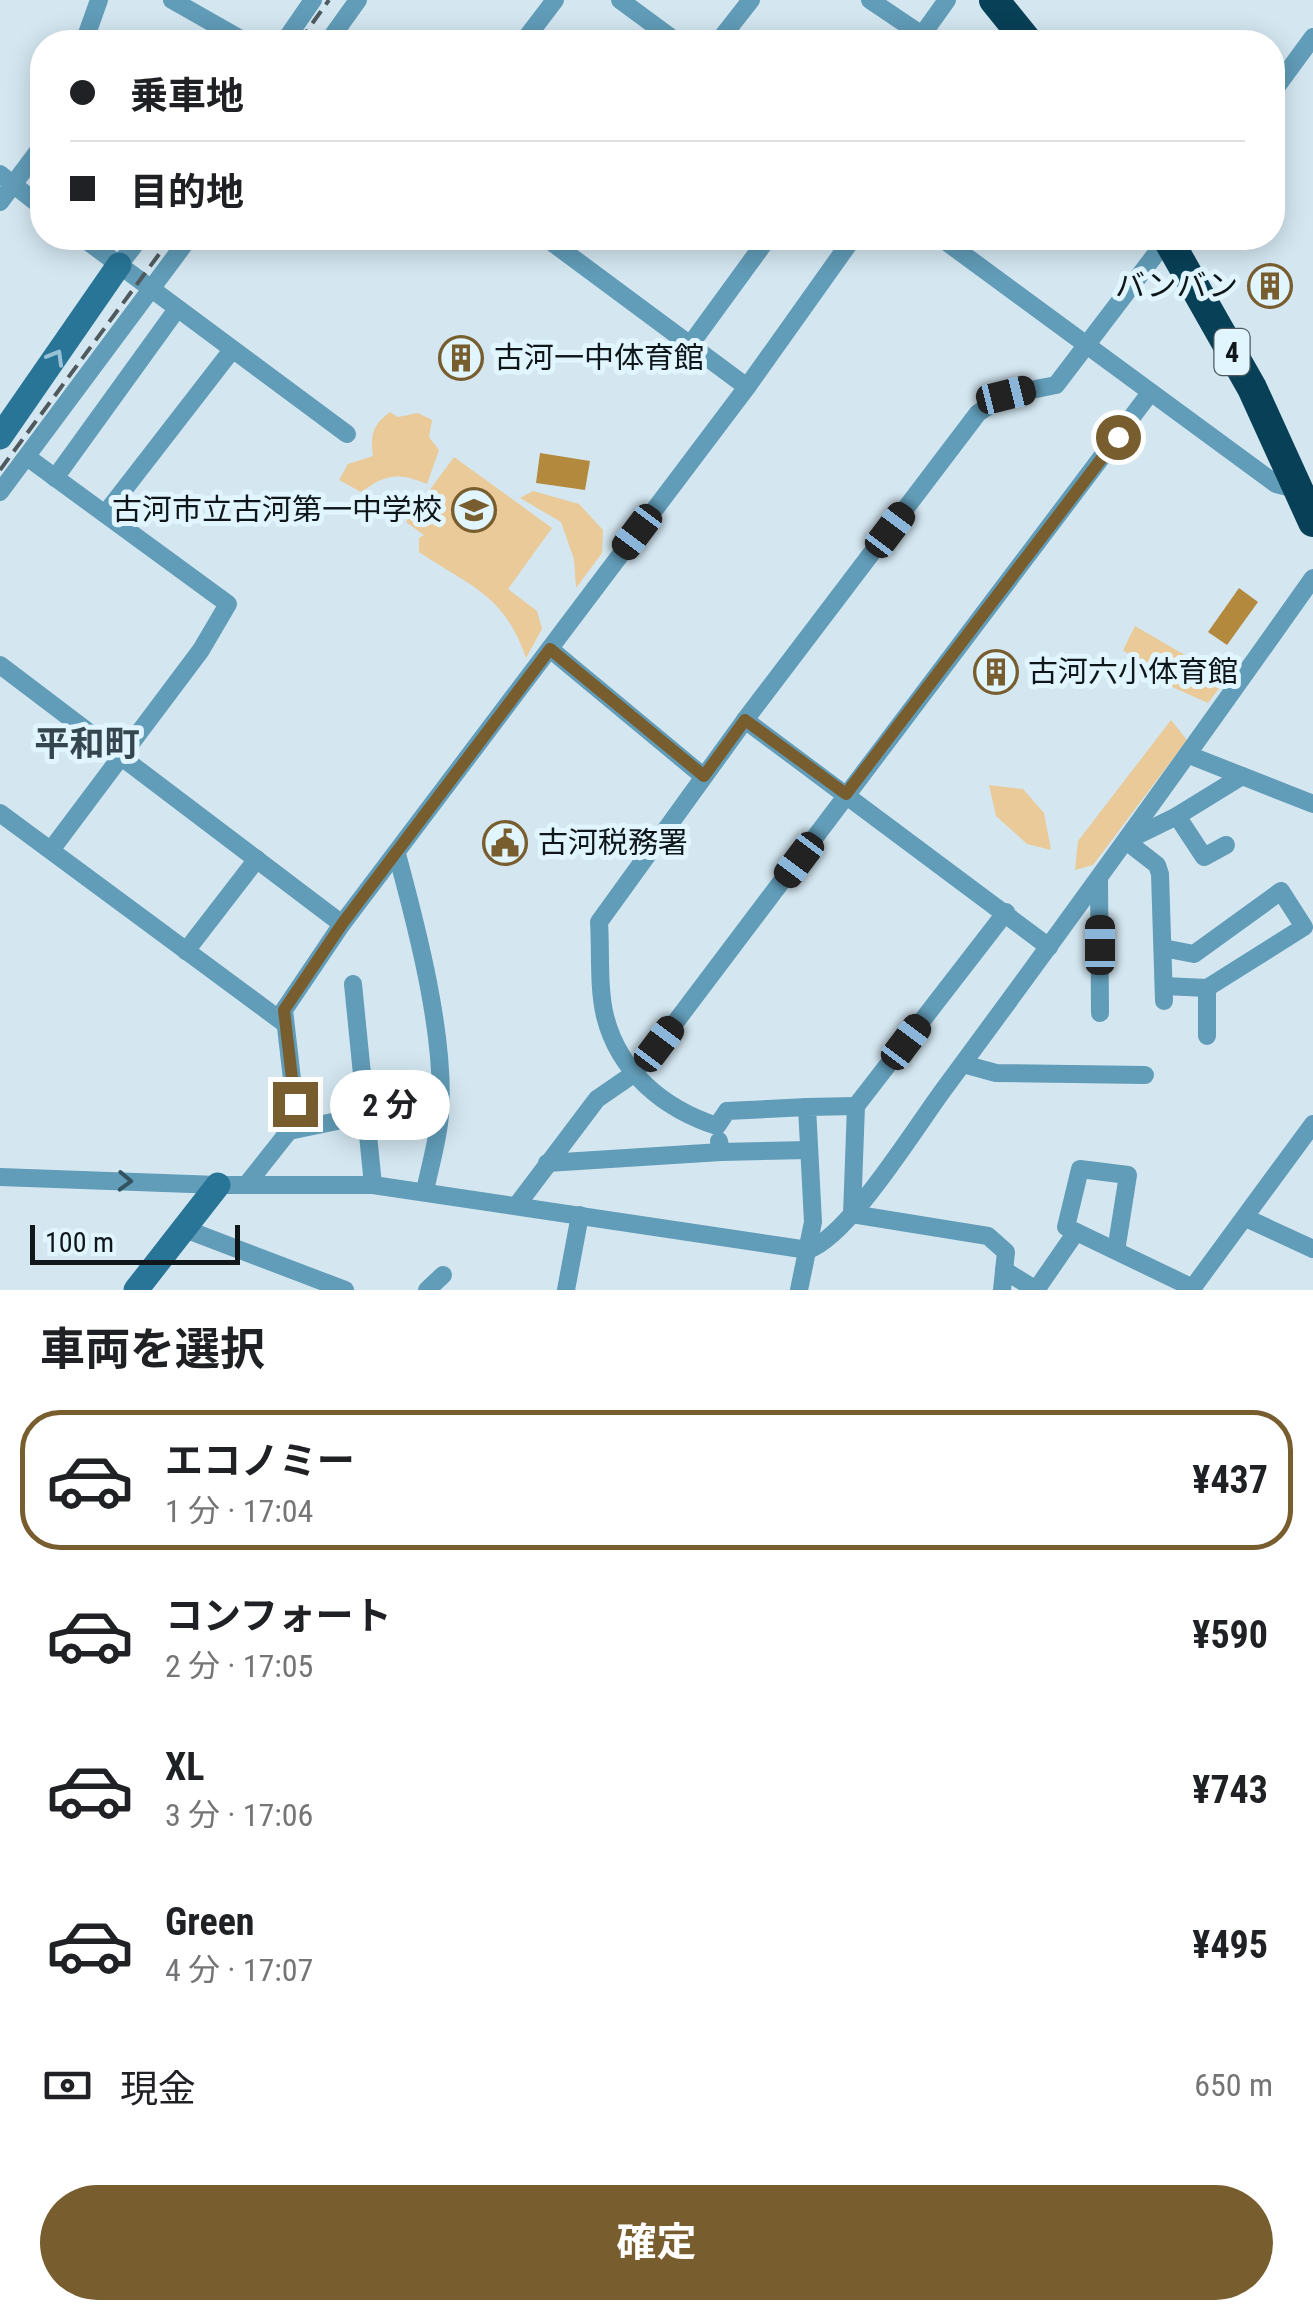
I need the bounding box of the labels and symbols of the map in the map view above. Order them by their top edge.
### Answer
building icon: バンバン [1247,263,1293,309]
place label: バンバン [1115,268,1238,303]
road number: 4 [1214,329,1250,375]
building icon: 古河一中体育館 [438,335,484,381]
place label: 古河一中体育館 [494,340,704,375]
one-way arrow [43,350,63,368]
car [973,373,1039,417]
route start [1096,415,1141,460]
school or university icon: 古河市立古河第一中学校 [451,487,497,533]
place label: 古河市立古河第一中学校 [112,492,442,527]
car [860,497,920,563]
car [607,499,667,565]
building icon: 古河六小体育館 [973,649,1019,695]
place label: 古河六小体育館 [1028,654,1238,689]
district label: 平和町 [34,724,140,765]
public building icon: 古河税務署 [482,820,528,866]
place label: 古河税務署 [538,825,688,860]
car [769,827,829,893]
car [1085,915,1115,975]
car [876,1009,936,1075]
car [629,1011,689,1077]
callout: 2 分 [330,1069,450,1139]
route end [273,1082,318,1127]
one-way arrow [117,1171,133,1192]
scale bar [30,1220,240,1264]

